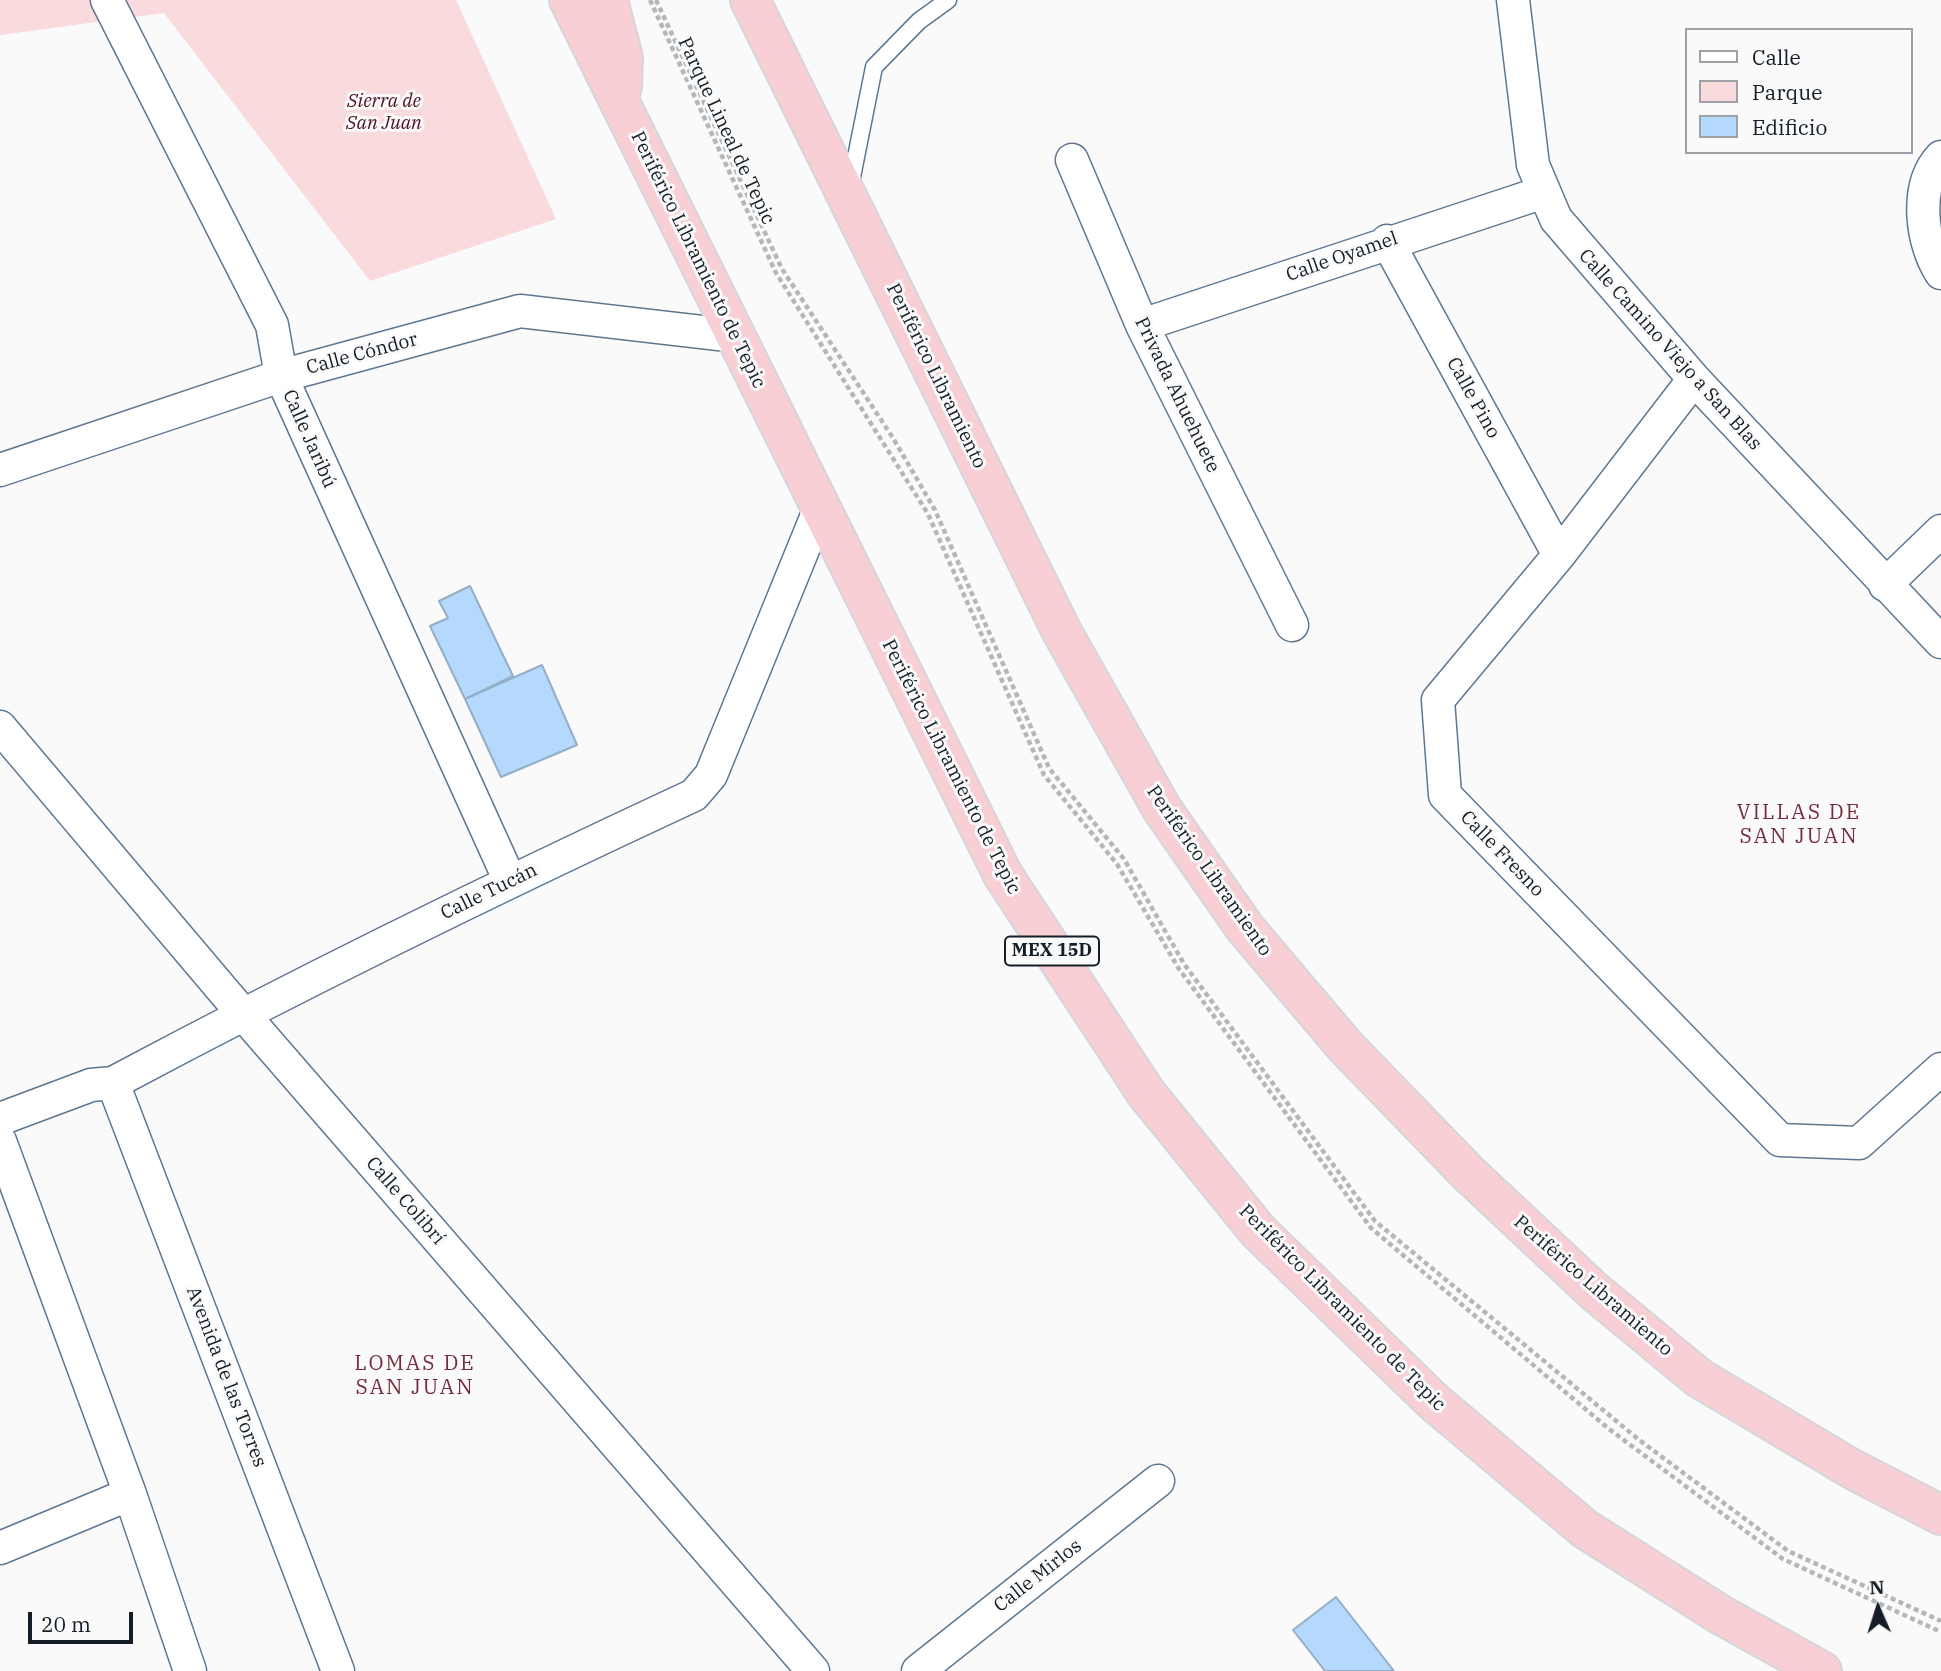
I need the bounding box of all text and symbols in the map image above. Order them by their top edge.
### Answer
legend [1686,28,1913,154]
street label: Parque Lineal de Tepic [673,34,779,228]
text: Calle [1752,43,1801,71]
text: Parque [1752,78,1822,106]
park label: Sierra de San Juan [346,91,422,135]
text: Edificio [1752,113,1827,141]
street label: Periférico Libramiento de Tepic [626,128,770,392]
street label: Calle Oyamel [1283,227,1401,287]
street label: Calle Camino Viejo a San Blas [1574,245,1766,455]
street label: Periférico Libramiento [881,280,991,472]
street label: Privada Ahuehuete [1129,314,1225,476]
street label: Calle Cóndor [304,328,420,380]
street label: Calle Pino [1441,353,1505,443]
street label: Calle Jaribú [277,386,341,492]
street label: Periférico Libramiento de Tepic [877,636,1025,898]
street label: Periférico Libramiento [1141,781,1277,961]
district label: VILLAS DE SAN JUAN [1738,800,1860,850]
street label: Calle Fresno [1455,806,1549,902]
street label: Calle Tucán [437,859,541,925]
road number: MEX 15D [1005,936,1099,966]
street label: Calle Colibrí [361,1152,449,1250]
street label: Periférico Libramiento de Tepic [1234,1200,1450,1416]
street label: Periférico Libramiento [1509,1211,1677,1361]
street label: Avenida de las Torres [181,1283,271,1471]
district label: LOMAS DE SAN JUAN [355,1351,475,1401]
street label: Calle Mirlos [990,1535,1086,1617]
north arrow [1843,1573,1913,1643]
text: N [1869,1575,1885,1599]
scale bar [32,1598,136,1642]
text: 20 m [41,1610,91,1638]

